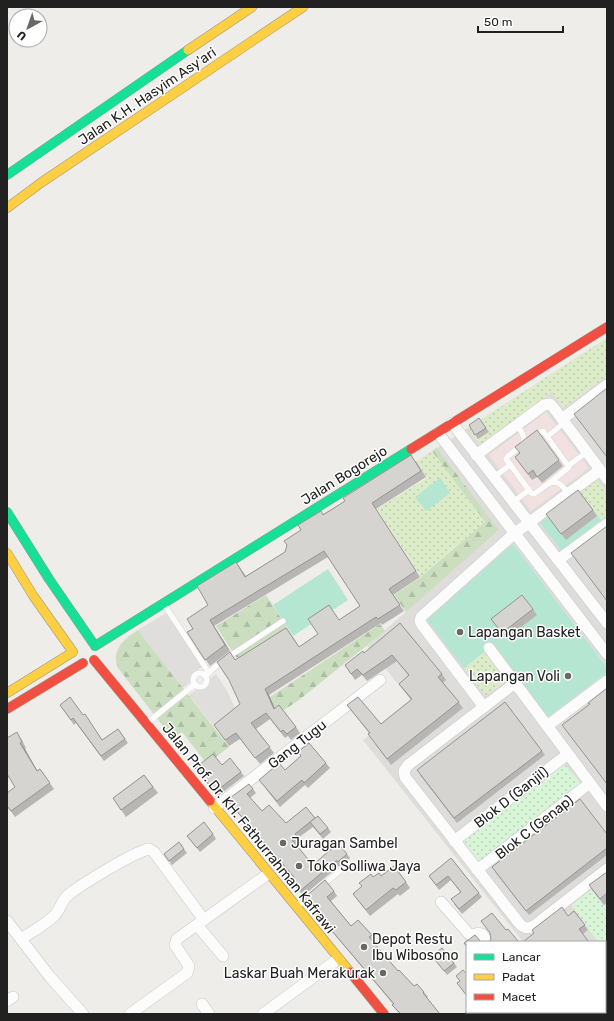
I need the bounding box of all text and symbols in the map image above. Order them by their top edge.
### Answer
north arrow [8,8,48,48]
scale bar [478,8,563,34]
text: 50 m [484,15,512,29]
text: U [15,28,29,43]
street label: Jalan K.H. Hasyim Asy'ari [75,44,219,149]
street label: Jalan Bogorejo [298,442,390,509]
place label: Lapangan Basket [468,624,581,641]
marker: Lapangan Basket [455,627,465,637]
place label: Lapangan Voli [469,668,560,685]
marker: Lapangan Voli [563,671,573,681]
street label: Gang Tugu [265,716,330,772]
street label: Jalan Prof. Dr. KH. Fathurrahman Kafrawi [158,720,339,937]
street label: Blok D (Ganjil) [471,763,552,832]
street label: Blok C (Genap) [492,792,577,863]
place label: Juragan Sambel [291,835,398,852]
marker: Juragan Sambel [278,838,288,848]
place label: Toko Solliwa Jaya [307,858,421,875]
marker: Toko Solliwa Jaya [294,861,304,871]
place label: Depot Restu Ibu Wibosono [372,931,458,964]
legend [466,941,606,1013]
marker: Depot Restu Ibu Wibosono [359,942,369,952]
text: Lancar [502,950,541,964]
place label: Laskar Buah Merakurak [224,965,376,982]
marker: Laskar Buah Merakurak [378,968,388,978]
text: Padat [502,970,535,984]
text: Macet [502,990,536,1004]

